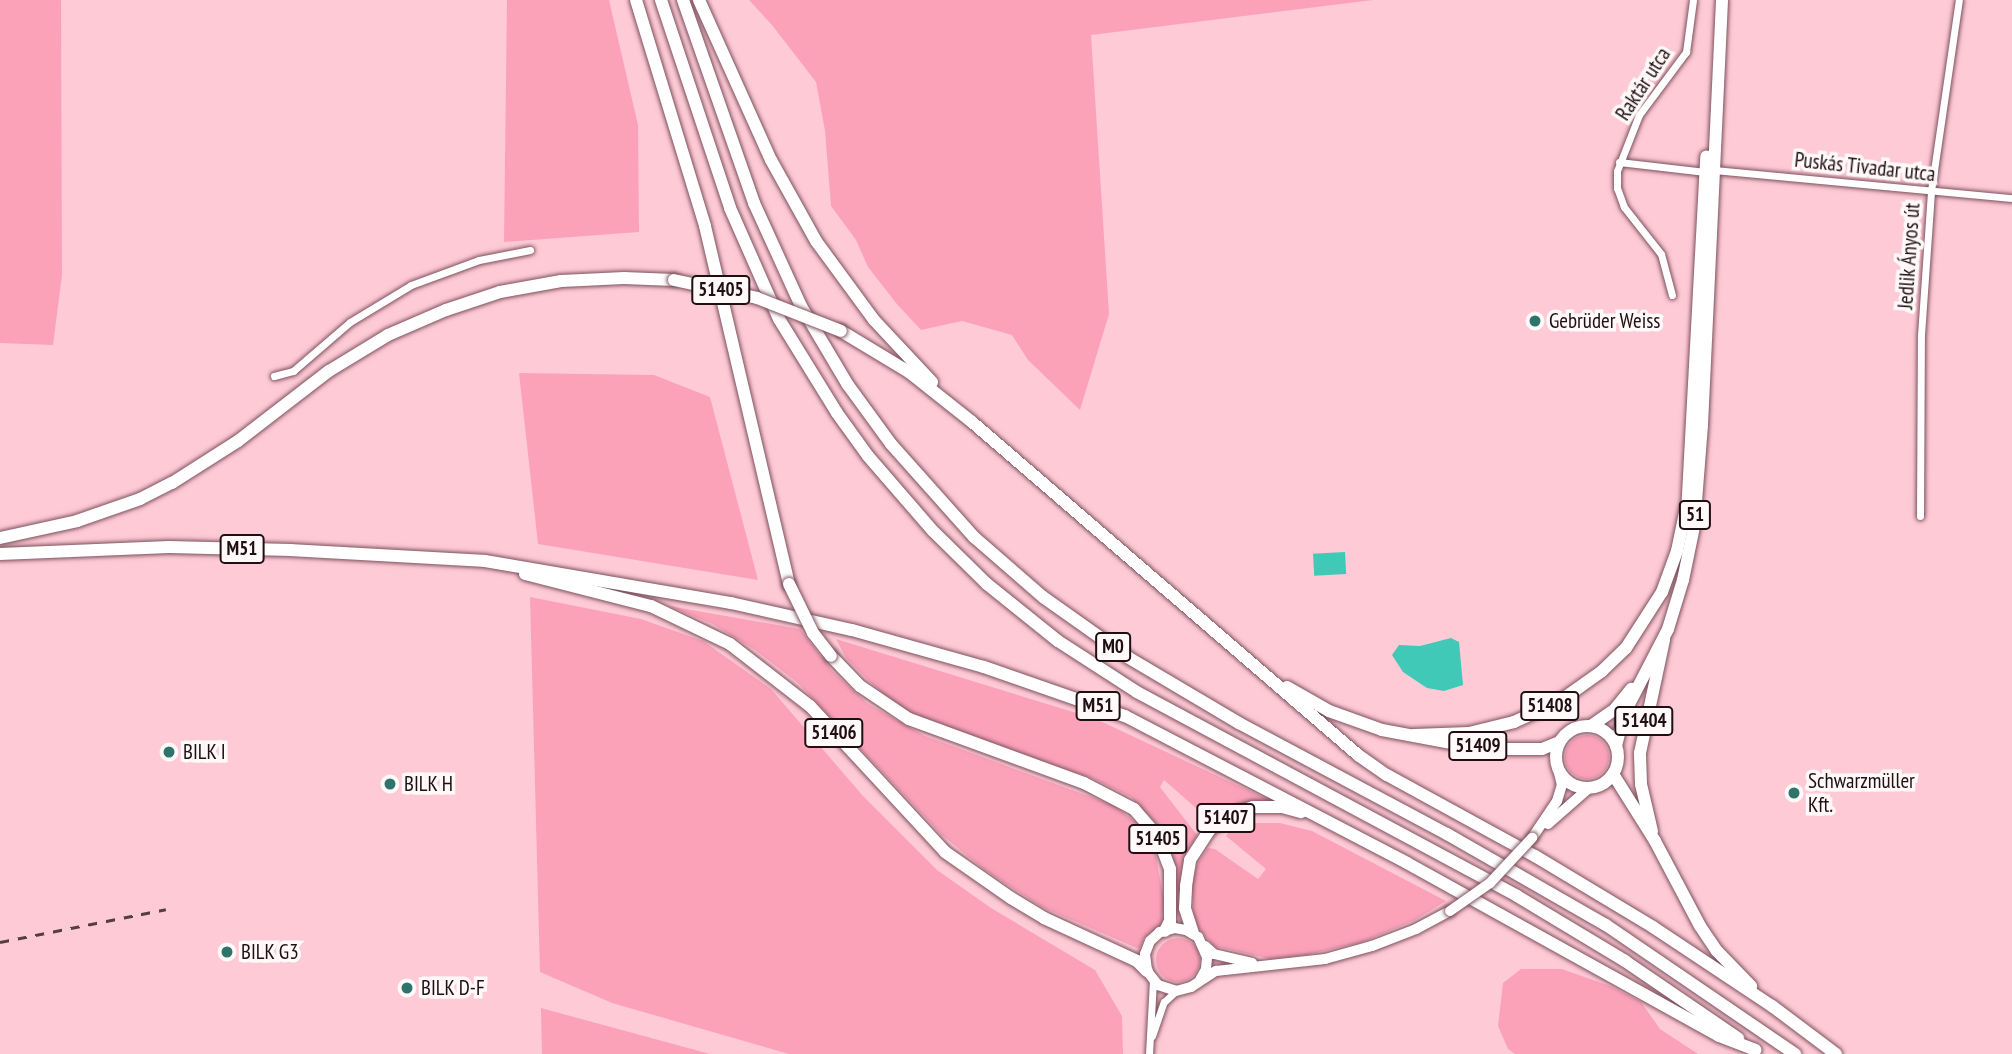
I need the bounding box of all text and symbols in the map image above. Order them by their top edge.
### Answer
street label: Raktár utca [1610,43,1676,125]
street label: Puskás Tivadar utca [1793,147,1937,187]
street label: Jedlik Ányos út [1893,202,1925,310]
road number: 51405 [691,274,751,306]
place label: Gebrüder Weiss [1549,308,1661,334]
marker: Gebrüder Weiss [1527,313,1543,329]
road number: 51 [1678,500,1712,530]
road number: M51 [219,534,265,564]
road number: M0 [1094,632,1132,662]
road number: M51 [1075,691,1121,722]
road number: 51408 [1520,691,1580,722]
road number: 51404 [1614,706,1674,736]
road number: 51406 [804,718,864,748]
road number: 51409 [1448,730,1508,762]
place label: BILK I [183,739,226,765]
marker: BILK I [161,744,177,760]
place label: Schwarzmüller Kft. [1808,768,1915,818]
place label: BILK H [404,771,454,797]
marker: BILK H [382,776,398,792]
marker: Schwarzmüller Kft. [1786,785,1802,801]
road number: 51407 [1196,803,1256,834]
road number: 51405 [1128,824,1188,854]
place label: BILK G3 [241,939,299,965]
marker: BILK G3 [219,944,235,960]
place label: BILK D-F [421,975,485,1001]
marker: BILK D-F [399,980,415,996]

